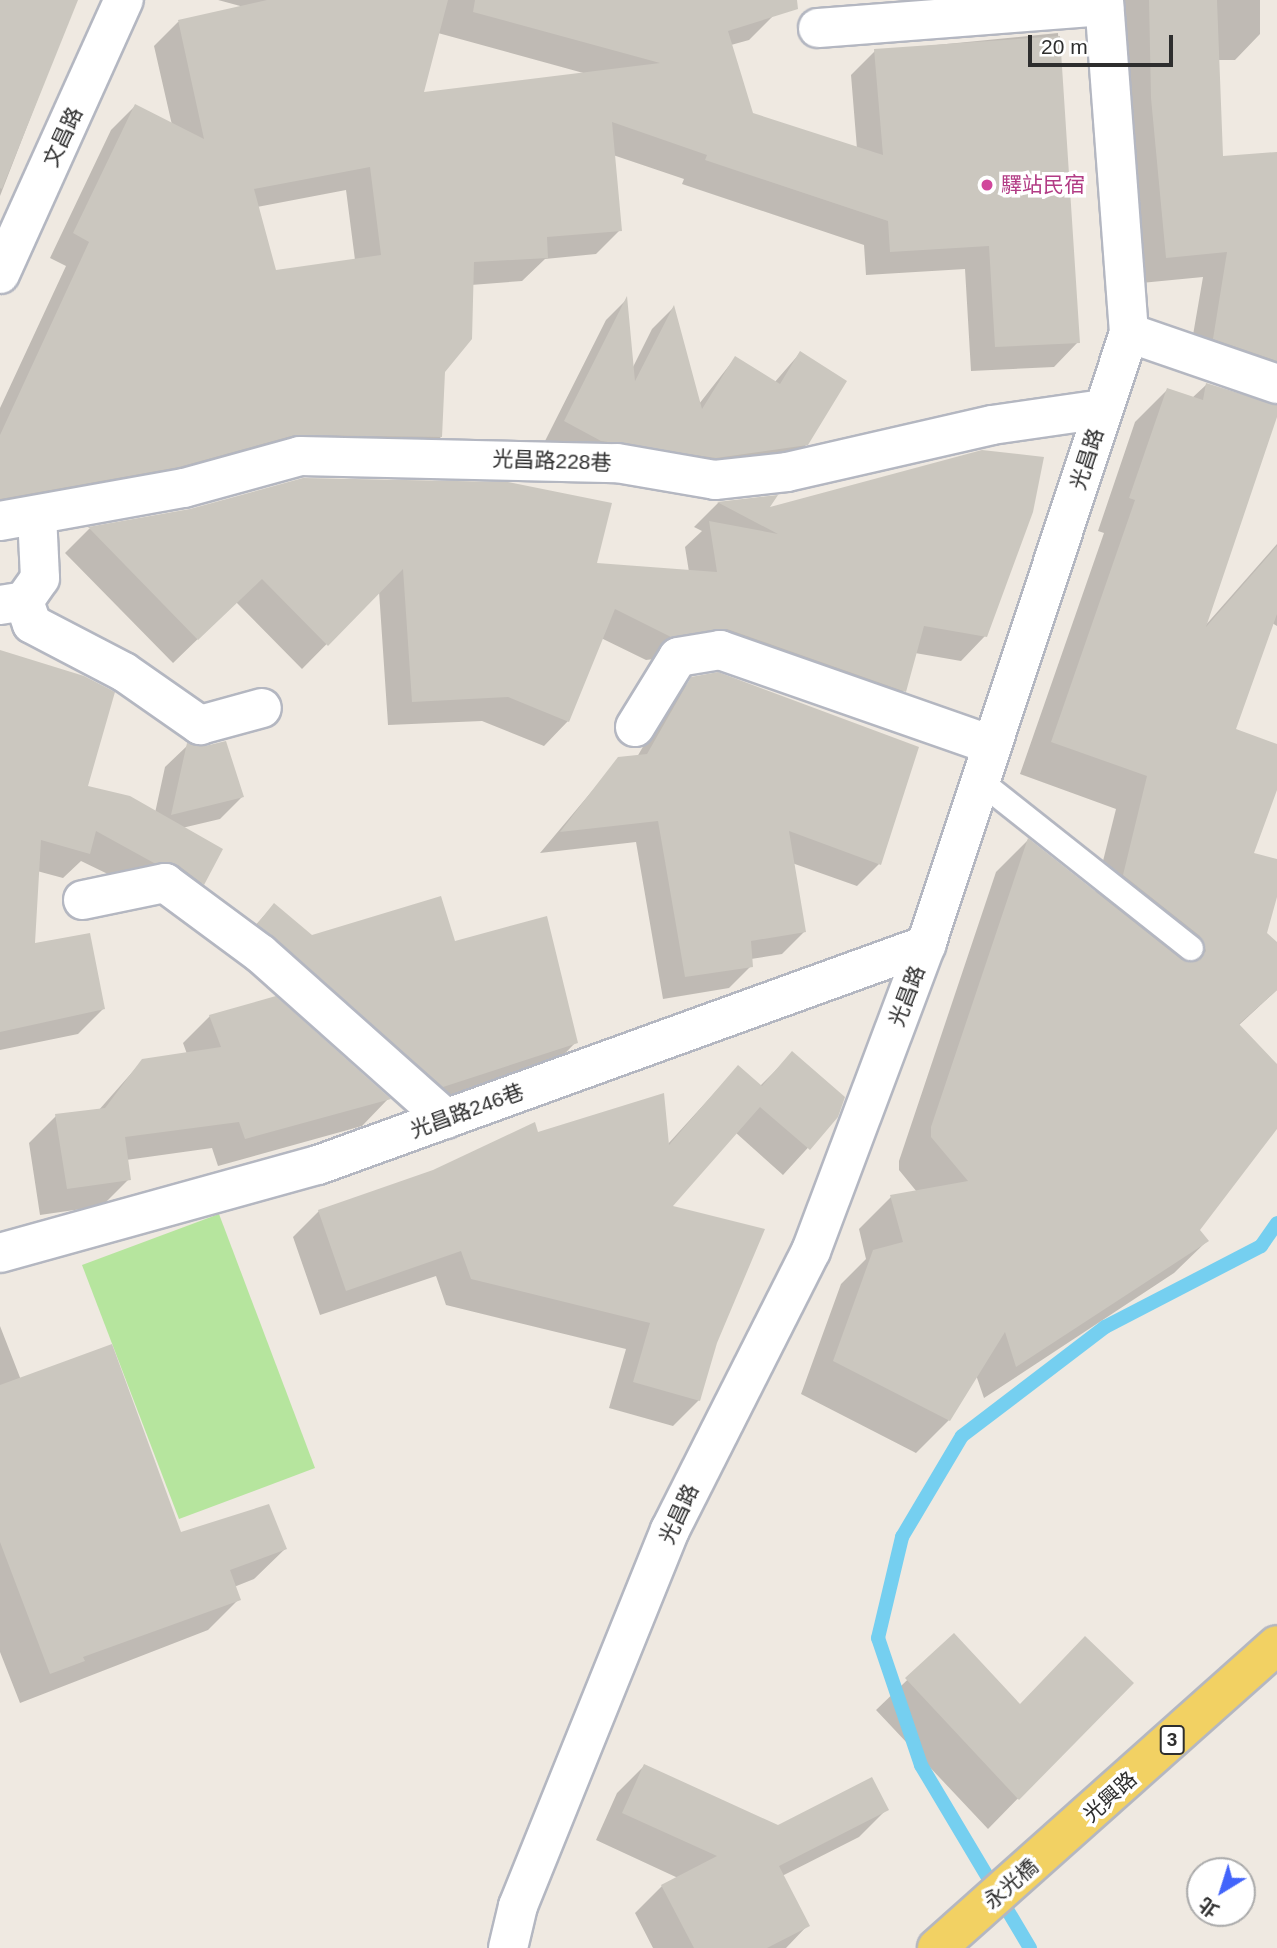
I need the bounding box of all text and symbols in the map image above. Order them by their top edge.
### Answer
scale bar [1032,21,1177,65]
text: 20 m [1041,35,1088,58]
street label: 文昌路 [38,103,88,171]
place label: 驛站民宿 [1001,172,1085,198]
marker: 驛站民宿 [979,177,995,193]
street label: 光昌路 [1065,425,1109,493]
street label: 光昌路228巷 [492,446,612,476]
street label: 光昌路 [884,962,930,1030]
street label: 光昌路246巷 [407,1079,527,1143]
street label: 光昌路 [654,1480,704,1548]
road number: 3 [1158,1724,1186,1756]
street label: 光興路 [1078,1767,1142,1827]
street label: 永光橋 [979,1854,1043,1914]
north arrow [1186,1857,1256,1927]
text: 北 [1195,1893,1223,1921]

